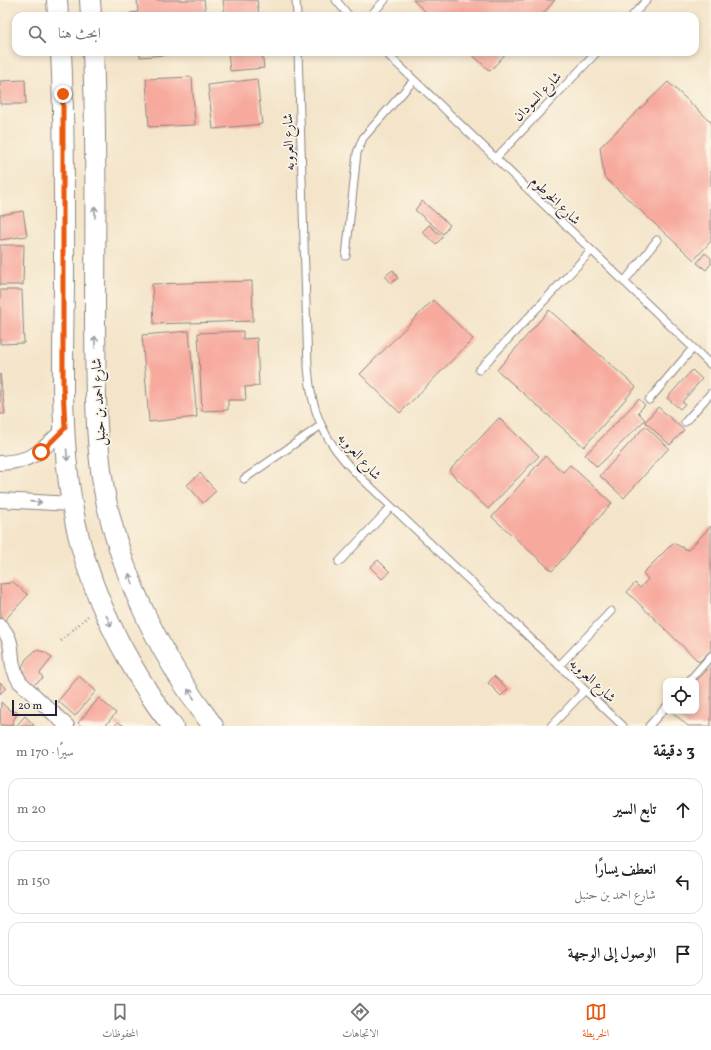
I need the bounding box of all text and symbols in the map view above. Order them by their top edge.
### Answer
search box [12,12,699,56]
icon: search [26,23,48,45]
text: ابحث هنا [58,24,101,45]
street label: شارع السودان [509,68,567,127]
route end [54,85,72,103]
street label: شارع العروبه [279,113,301,171]
street label: شارع الخرطوم [524,172,584,231]
one-way arrow [91,206,99,219]
one-way arrow [91,336,99,349]
street label: شارع احمد بن حنبل [88,357,112,446]
street label: شارع العروبه [332,429,385,485]
route start [32,443,50,461]
one-way arrow [64,448,71,461]
one-way arrow [29,499,42,506]
one-way arrow [127,573,134,586]
one-way arrow [106,614,113,626]
street label: شارع العروبه [564,655,619,708]
map controls [663,678,699,714]
button: locate [663,678,699,714]
one-way arrow [187,689,195,700]
scale bar [12,698,57,717]
text: 20 m [18,699,42,714]
text: 3 دقيقة [653,740,695,763]
text: سيرًا · 170 m [16,744,74,762]
icon: ahead [672,799,694,821]
text: تابع السير [614,800,656,821]
text: 20 m [17,801,46,819]
text: انعطف يسارًا [595,860,656,881]
icon: left [672,871,694,893]
text: 150 m [17,873,50,891]
text: شارع احمد بن حنبل [574,887,656,905]
icon: arrive [672,943,694,965]
text: الوصول إلى الوجهة [568,944,656,965]
tab: المحفوظات [102,1001,138,1044]
tab: الاتجاهات [342,1001,379,1044]
tab: الخريطة [582,1001,609,1044]

